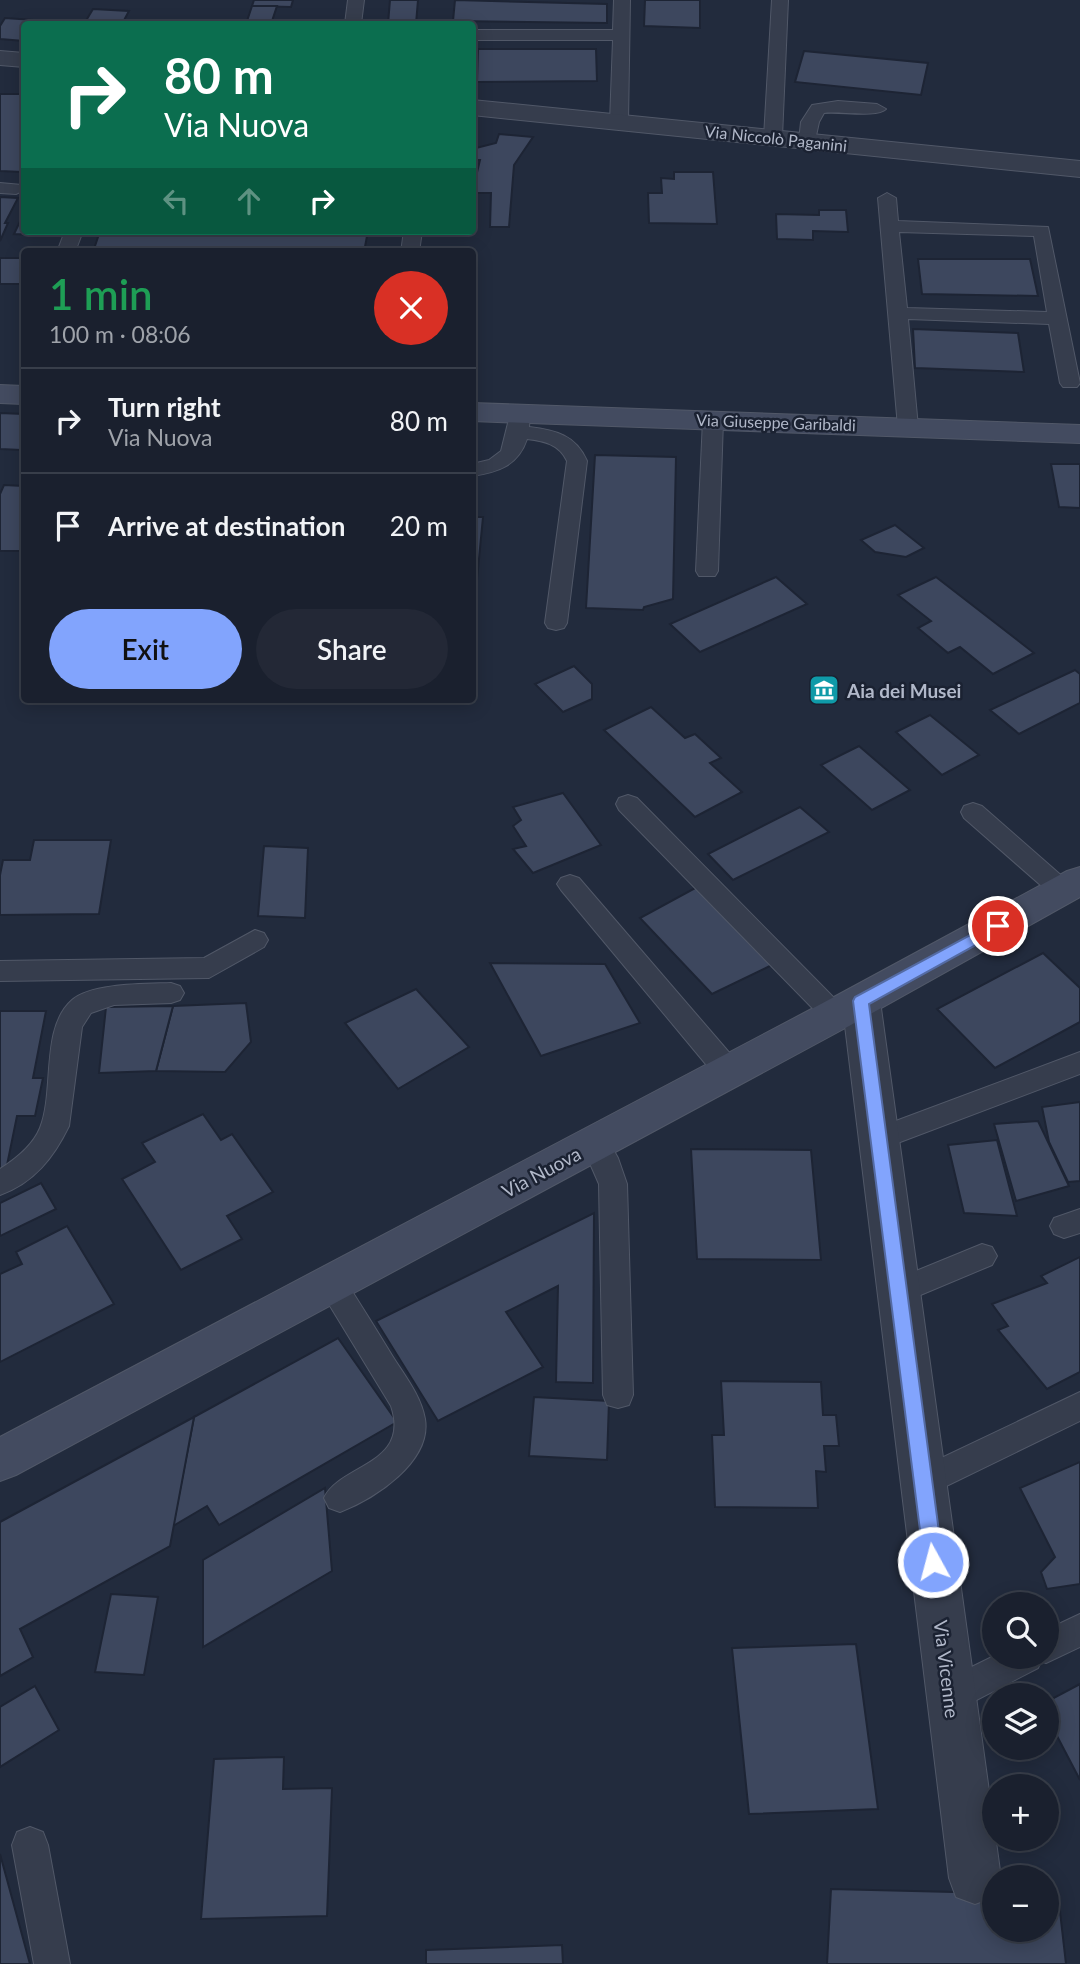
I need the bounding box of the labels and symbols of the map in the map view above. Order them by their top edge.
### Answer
street label: Via Niccolò Paganini [704,121,848,155]
street label: Via Giuseppe Garibaldi [696,410,856,434]
museum icon: Aia dei Musei [807,673,841,707]
place label: Aia dei Musei [846,679,961,702]
pin [968,896,1028,956]
street label: Via Nuova [498,1142,584,1202]
position arrow [896,1525,970,1599]
street label: Via Vicenne [930,1619,964,1719]

